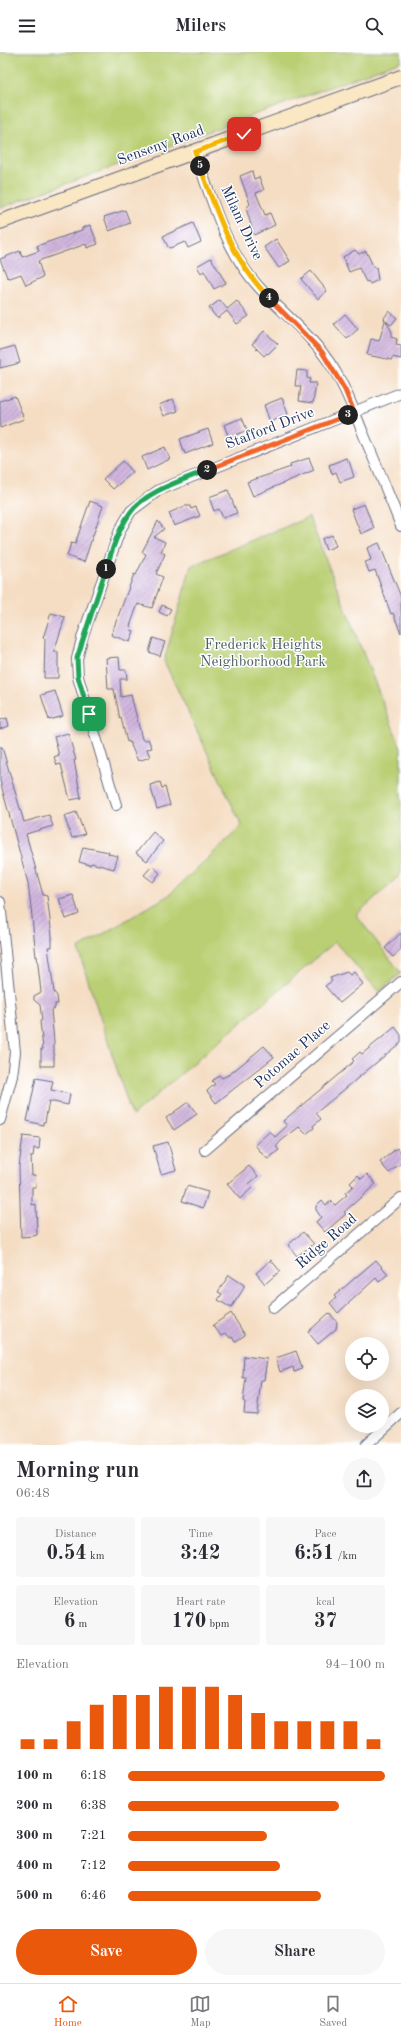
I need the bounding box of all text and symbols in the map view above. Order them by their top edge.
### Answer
icon: menu [16,15,38,37]
icon: search [363,15,385,37]
text: Milers [175,17,226,35]
pin [227,117,261,151]
street label: Senseny Road [115,123,207,169]
icon: check [233,123,255,145]
pin: 5 [190,156,210,176]
text: 5 [197,160,203,171]
street label: Milam Drive [217,183,265,263]
pin: 4 [259,288,279,308]
text: 4 [266,292,272,303]
street label: Stafford Drive [224,405,316,453]
pin: 3 [338,405,358,425]
text: 3 [345,409,351,420]
pin: 2 [197,460,217,480]
text: 2 [204,464,210,475]
pin: 1 [96,559,116,579]
text: 1 [103,563,109,574]
park label: Frederick Heights Neighborhood Park [200,638,326,670]
pin [72,697,106,731]
icon: arrive [78,703,100,725]
street label: Potomac Place [252,1018,334,1092]
street label: Ridge Road [294,1212,360,1272]
map controls [345,1337,389,1433]
button: locate [345,1337,389,1381]
button: layers [345,1389,389,1433]
button: share [343,1458,385,1500]
text: Morning run [16,1460,139,1482]
text: 06:48 [16,1487,50,1500]
text: Distance [55,1529,96,1540]
text: Time [188,1529,213,1540]
text: Pace [314,1529,337,1540]
text: 0.54 [47,1544,87,1564]
text: 3:42 [180,1544,221,1564]
text: 6:51 [294,1544,334,1564]
text: km [87,1551,104,1562]
text: /km [334,1551,357,1562]
text: Elevation [53,1597,98,1608]
text: Heart rate [176,1597,225,1608]
text: kcal [316,1597,335,1608]
text: 6 [64,1612,75,1632]
text: 170 [172,1612,206,1632]
text: 37 [314,1612,337,1632]
text: m [75,1619,87,1630]
text: bpm [206,1619,229,1630]
text: Elevation [16,1658,69,1671]
text: 94–100 m [325,1658,385,1671]
text: 100 m [16,1769,53,1782]
text: 6:18 [80,1769,106,1782]
text: 200 m [16,1799,53,1812]
text: 6:38 [80,1799,106,1812]
text: 300 m [16,1829,53,1842]
text: 7:21 [80,1829,106,1842]
text: 400 m [16,1859,53,1872]
text: 7:12 [80,1859,106,1872]
text: 500 m [16,1889,53,1902]
text: 6:46 [80,1889,106,1902]
button: Save [16,1929,197,1975]
button: Share [205,1929,385,1975]
tab: Home [54,1993,82,2031]
tab: Map [189,1993,211,2031]
tab: Saved [319,1993,347,2031]

